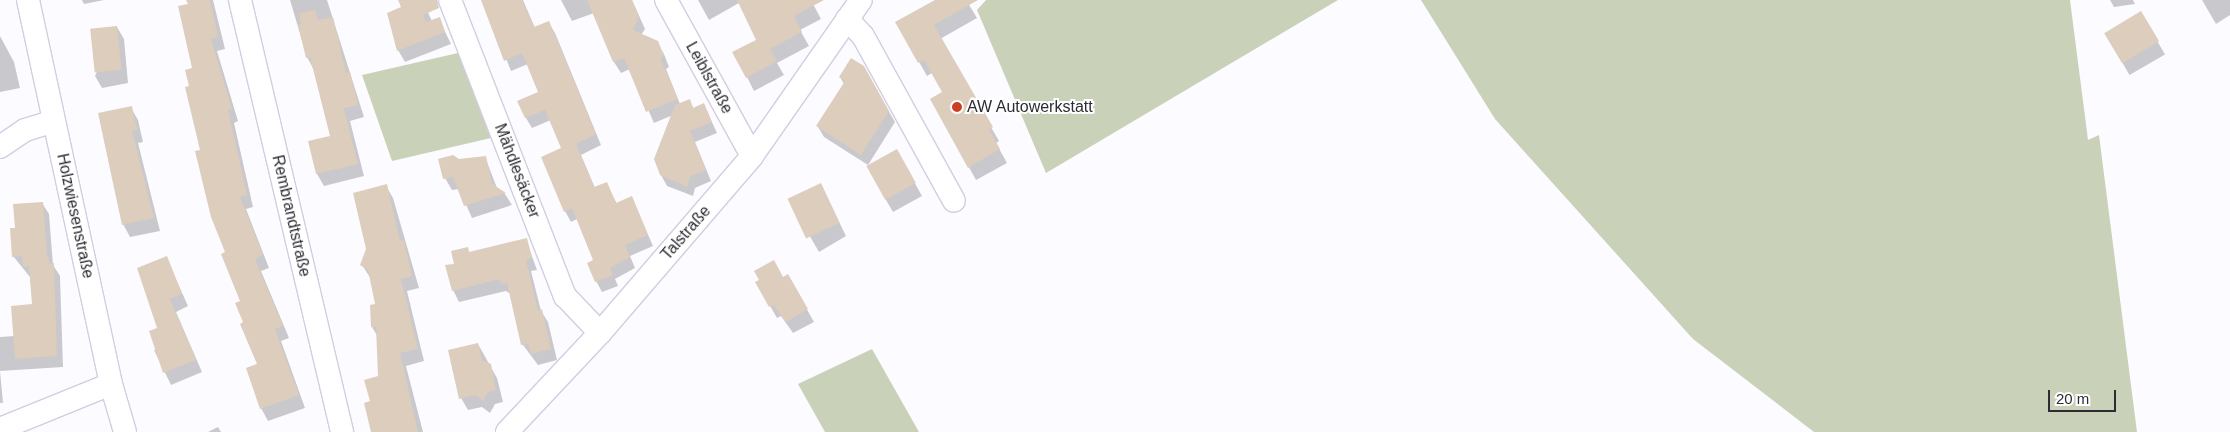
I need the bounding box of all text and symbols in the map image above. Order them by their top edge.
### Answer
street label: Leiblstraße [681,39,737,117]
place label: AW Autowerkstatt [967,97,1094,117]
marker: AW Autowerkstatt [951,101,963,113]
street label: Mähdlesäcker [490,121,544,221]
street label: Holzwiesenstraße [52,152,98,280]
street label: Rembrandtstraße [268,153,314,279]
street label: Talstraße [657,202,715,264]
scale bar [2050,380,2118,412]
text: 20 m [2056,390,2089,407]

